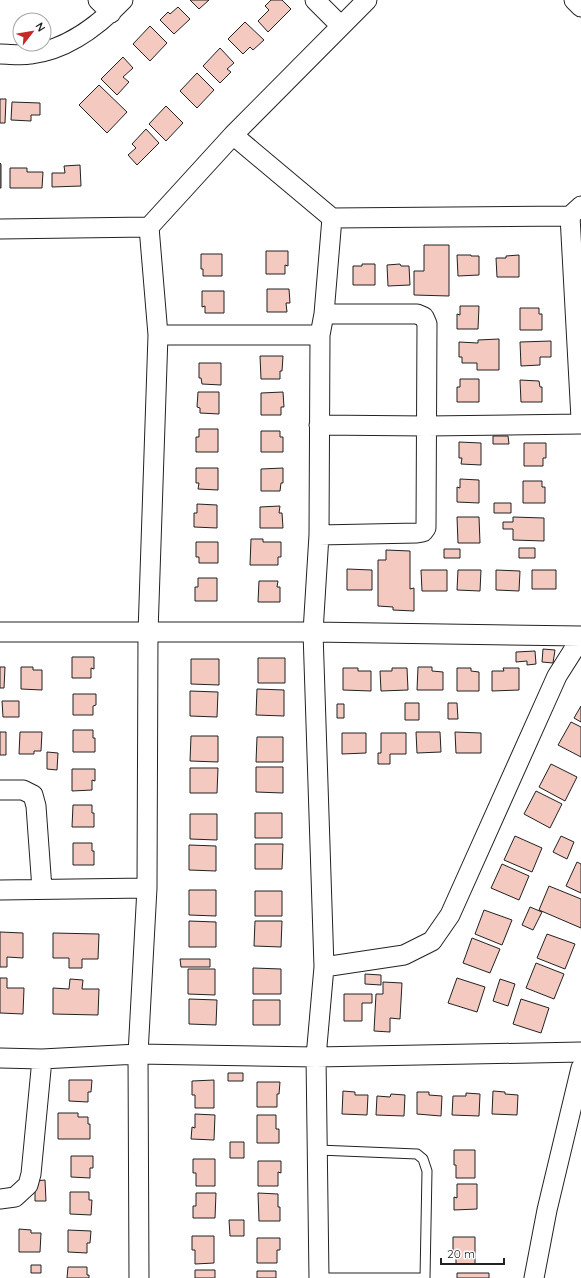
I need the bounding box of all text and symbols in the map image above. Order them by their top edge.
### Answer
north arrow [12,12,52,52]
text: N [32,20,49,34]
scale bar [441,1240,504,1266]
text: 20 m [447,1246,475,1261]

